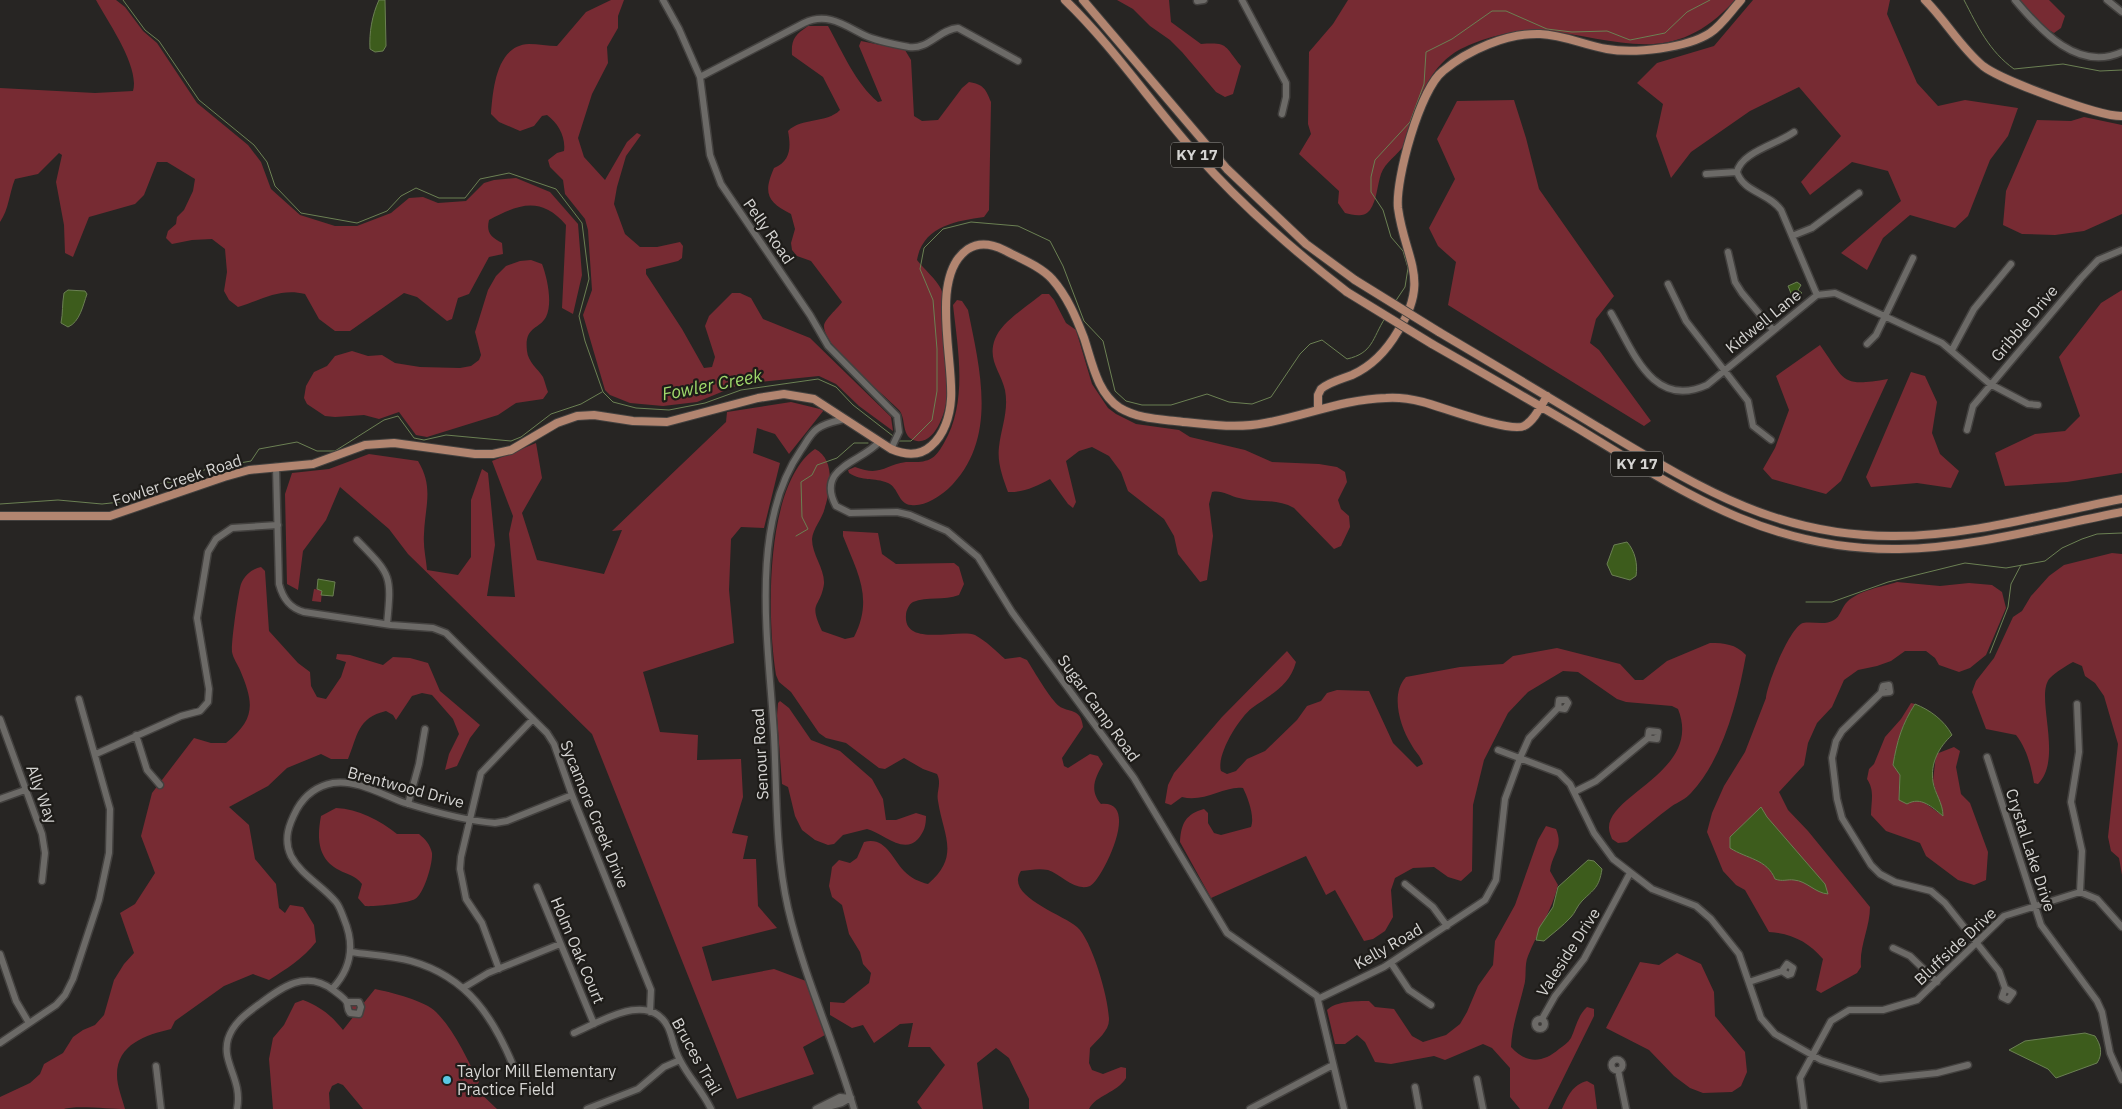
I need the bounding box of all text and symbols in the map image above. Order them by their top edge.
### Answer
road number: KY 17 [1171,142,1223,168]
street label: Pelly Road [739,194,799,268]
street label: Gribble Drive [1986,281,2062,365]
street label: Kidwell Lane [1721,284,1805,357]
water label: Fowler Creek [660,363,765,406]
street label: Fowler Creek Road [110,450,244,510]
road number: KY 17 [1611,452,1663,476]
street label: Sugar Camp Road [1054,651,1144,765]
street label: Senour Road [748,708,772,800]
street label: Sycamore Creek Drive [556,737,634,891]
street label: Ally Way [22,762,62,826]
street label: Brentwood Drive [345,762,467,812]
street label: Crystal Lake Drive [2002,786,2060,914]
street label: Holm Oak Court [547,894,609,1006]
street label: Bluffside Drive [1910,903,2000,989]
street label: Valeside Drive [1532,904,1604,1000]
street label: Kelly Road [1350,918,1426,974]
street label: Bruces Trail [668,1014,726,1098]
place label: Taylor Mill Elementary Practice Field [457,1061,616,1099]
marker: Taylor Mill Elementary Practice Field [441,1074,453,1086]

